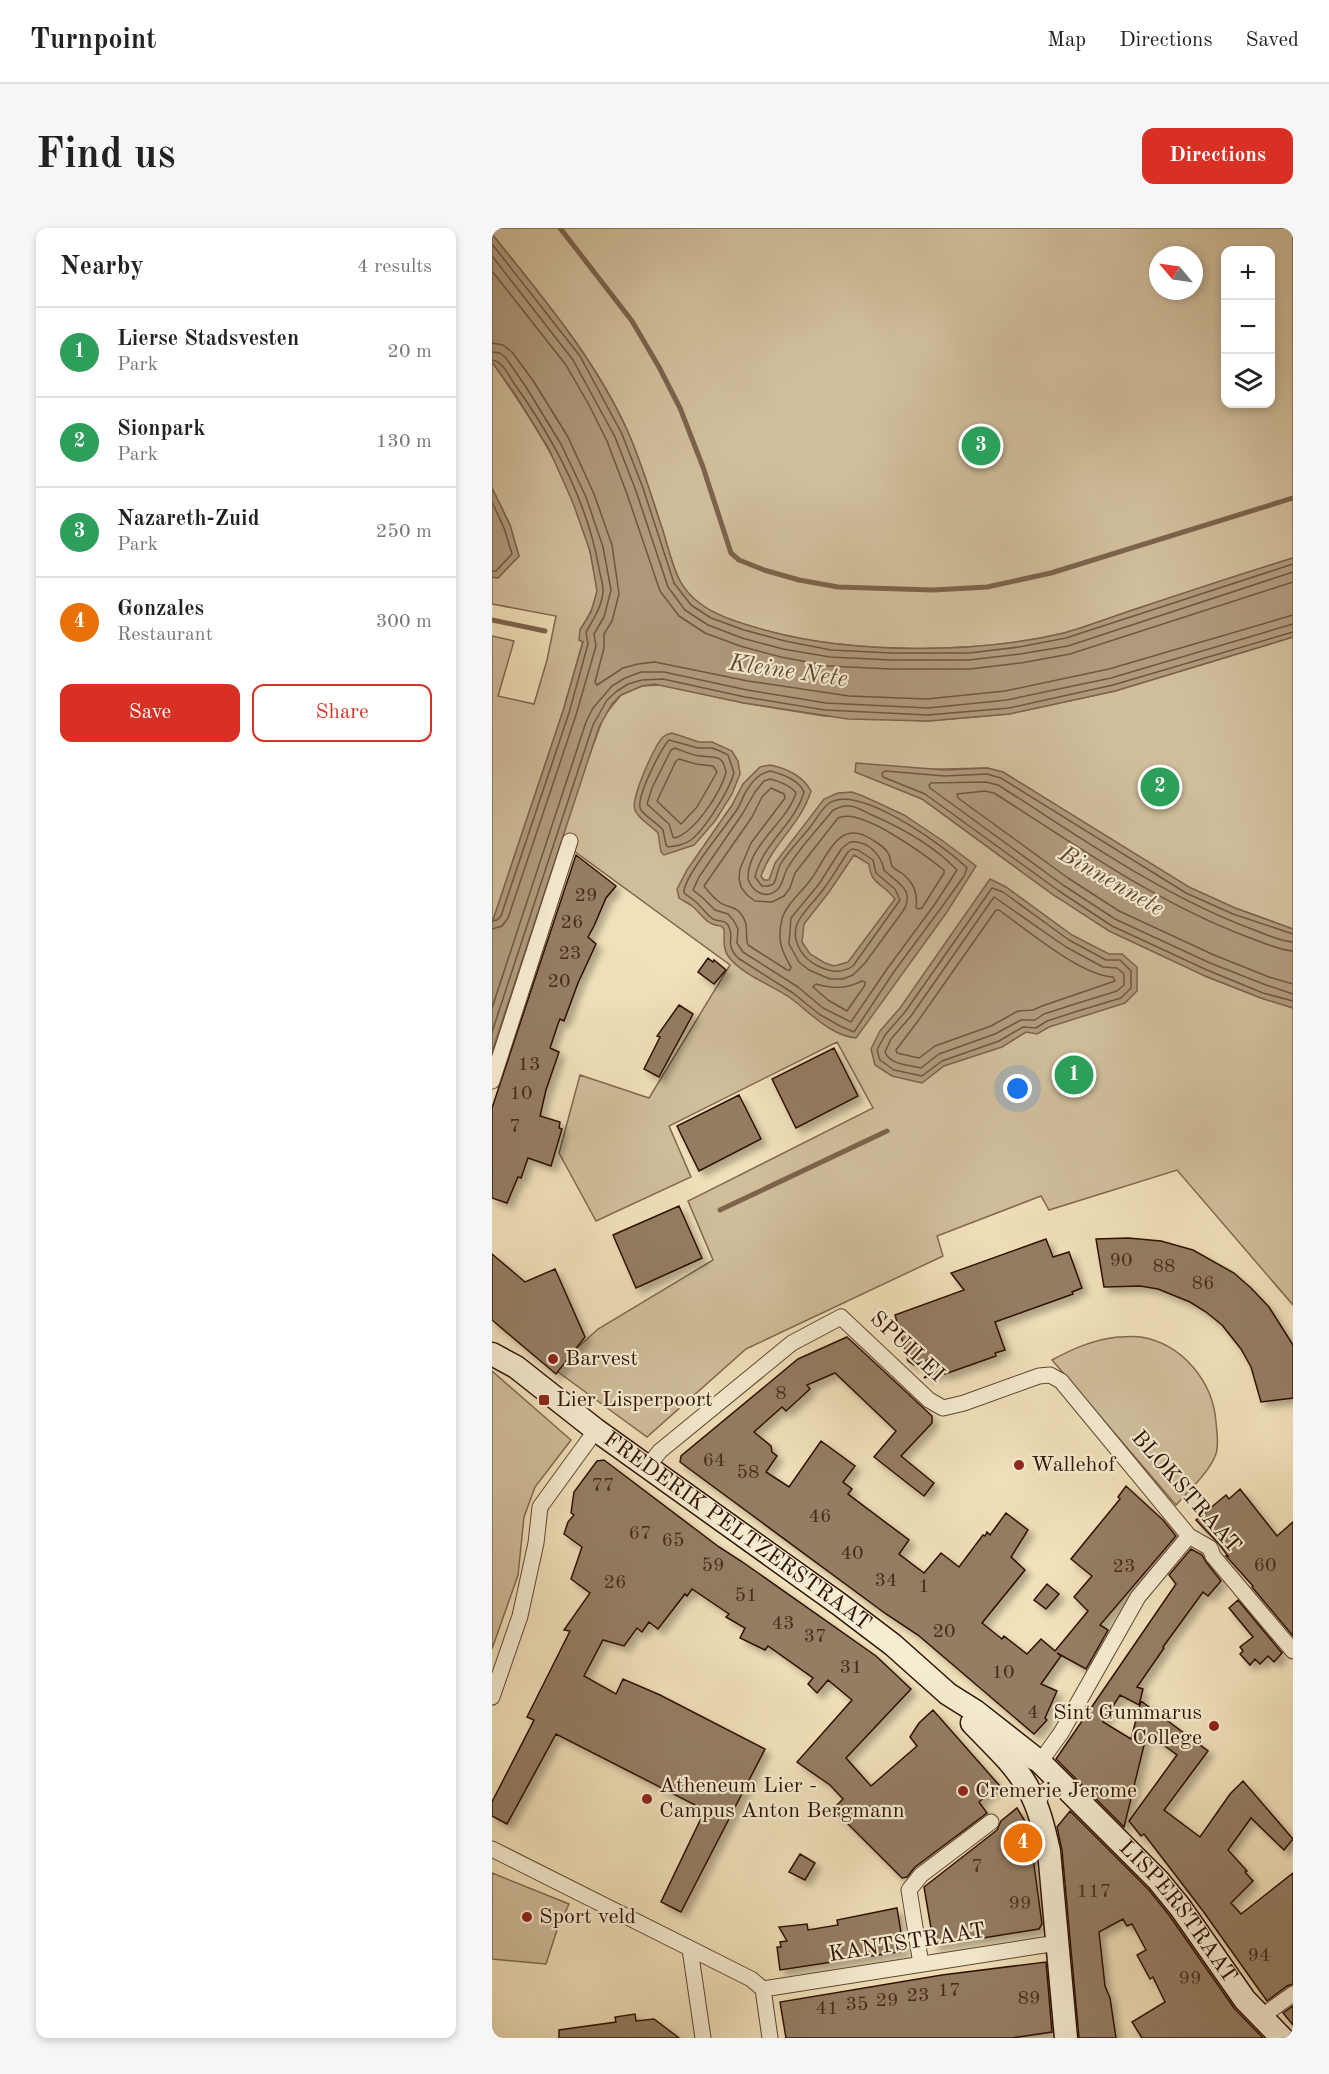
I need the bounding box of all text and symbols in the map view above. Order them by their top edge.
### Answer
text: Turnpoint [30,27,157,55]
text: Map [1047,30,1086,51]
text: Directions [1119,30,1213,51]
text: Saved [1246,30,1299,51]
button: Directions [1142,128,1293,184]
text: Find us [36,135,175,177]
north arrow [1149,246,1203,300]
map controls [1221,246,1275,408]
button: + [1221,246,1275,300]
text: Nearby [60,254,144,280]
text: 4 results [357,257,432,277]
button: − [1221,300,1275,354]
text: Lierse Stadsvesten [117,328,299,350]
text: 1 [74,342,85,362]
text: 20 m [387,342,432,362]
button: layers [1221,354,1275,408]
text: Park [117,355,158,375]
text: Sionpark [117,418,205,440]
pin: 3 [962,424,1000,468]
text: 2 [74,432,85,452]
text: 130 m [376,432,432,452]
text: Park [117,445,158,465]
text: Nazareth-Zuid [117,508,259,530]
text: 3 [74,522,85,542]
text: 250 m [376,522,432,542]
text: Park [117,535,158,555]
text: Gonzales [117,598,204,620]
text: 4 [74,612,85,632]
text: 300 m [376,612,432,632]
text: Restaurant [117,625,213,645]
water label: Kleine Nete [726,652,849,692]
button: Save [60,684,240,742]
button: Share [252,684,432,742]
pin: 2 [1140,764,1180,810]
water label: Binnennete [1054,842,1168,922]
house number: 29 [574,886,598,906]
house number: 26 [560,913,584,933]
house number: 23 [558,944,582,964]
house number: 20 [547,972,571,992]
pin: 1 [1054,1052,1094,1098]
house number: 13 [517,1055,541,1075]
your location [1003,1074,1032,1103]
house number: 10 [509,1084,533,1104]
house number: 7 [509,1117,521,1137]
house number: 90 [1109,1251,1133,1271]
house number: 88 [1152,1257,1176,1277]
house number: 86 [1191,1274,1215,1294]
street label: SPUILEI [866,1307,948,1387]
place label: Barvest [565,1348,638,1370]
marker: Barvest [546,1352,560,1366]
house number: 8 [775,1384,787,1404]
place label: Lier Lisperpoort [556,1389,713,1411]
marker: Lier Lisperpoort [537,1393,551,1407]
street label: BLOKSTRAAT [1127,1426,1245,1558]
street label: FREDERIK PELTZERSTRAAT [599,1428,875,1635]
house number: 64 [702,1451,726,1471]
place label: Wallehof [1031,1454,1116,1476]
marker: Wallehof [1012,1458,1026,1472]
house number: 58 [736,1463,760,1483]
house number: 77 [591,1476,615,1496]
house number: 46 [808,1507,832,1527]
house number: 67 [628,1524,652,1544]
house number: 65 [661,1531,685,1551]
house number: 40 [840,1544,864,1564]
house number: 59 [701,1556,725,1576]
house number: 60 [1253,1556,1277,1576]
house number: 23 [1112,1557,1136,1577]
house number: 34 [874,1571,898,1591]
house number: 26 [603,1573,627,1593]
house number: 1 [918,1577,930,1597]
house number: 51 [734,1586,758,1606]
house number: 43 [771,1614,795,1634]
house number: 20 [932,1622,956,1642]
house number: 37 [803,1627,827,1647]
house number: 31 [839,1658,863,1678]
house number: 10 [991,1663,1015,1683]
place label: Sint Gummarus College [1053,1702,1202,1749]
house number: 4 [1027,1703,1039,1723]
marker: Sint Gummarus College [1207,1719,1221,1733]
place label: Atheneum Lier - Campus Anton Bergmann [659,1775,905,1822]
place label: Cremerie Jerome [975,1780,1137,1802]
marker: Cremerie Jerome [956,1784,970,1798]
marker: Atheneum Lier - Campus Anton Bergmann [640,1792,654,1806]
pin: 4 [1004,1820,1042,1866]
street label: LISPERSTRAAT [1114,1836,1241,1987]
house number: 7 [971,1857,983,1877]
house number: 117 [1077,1882,1111,1902]
house number: 99 [1008,1894,1032,1914]
place label: Sport veld [539,1906,636,1928]
marker: Sport veld [520,1910,534,1924]
street label: KANTSTRAAT [827,1920,987,1966]
house number: 94 [1247,1946,1271,1966]
house number: 99 [1178,1969,1202,1989]
house number: 17 [937,1981,961,2001]
house number: 23 [906,1986,930,2006]
house number: 89 [1017,1989,1041,2009]
house number: 29 [875,1991,899,2011]
house number: 35 [845,1995,869,2015]
house number: 41 [815,1999,839,2019]

